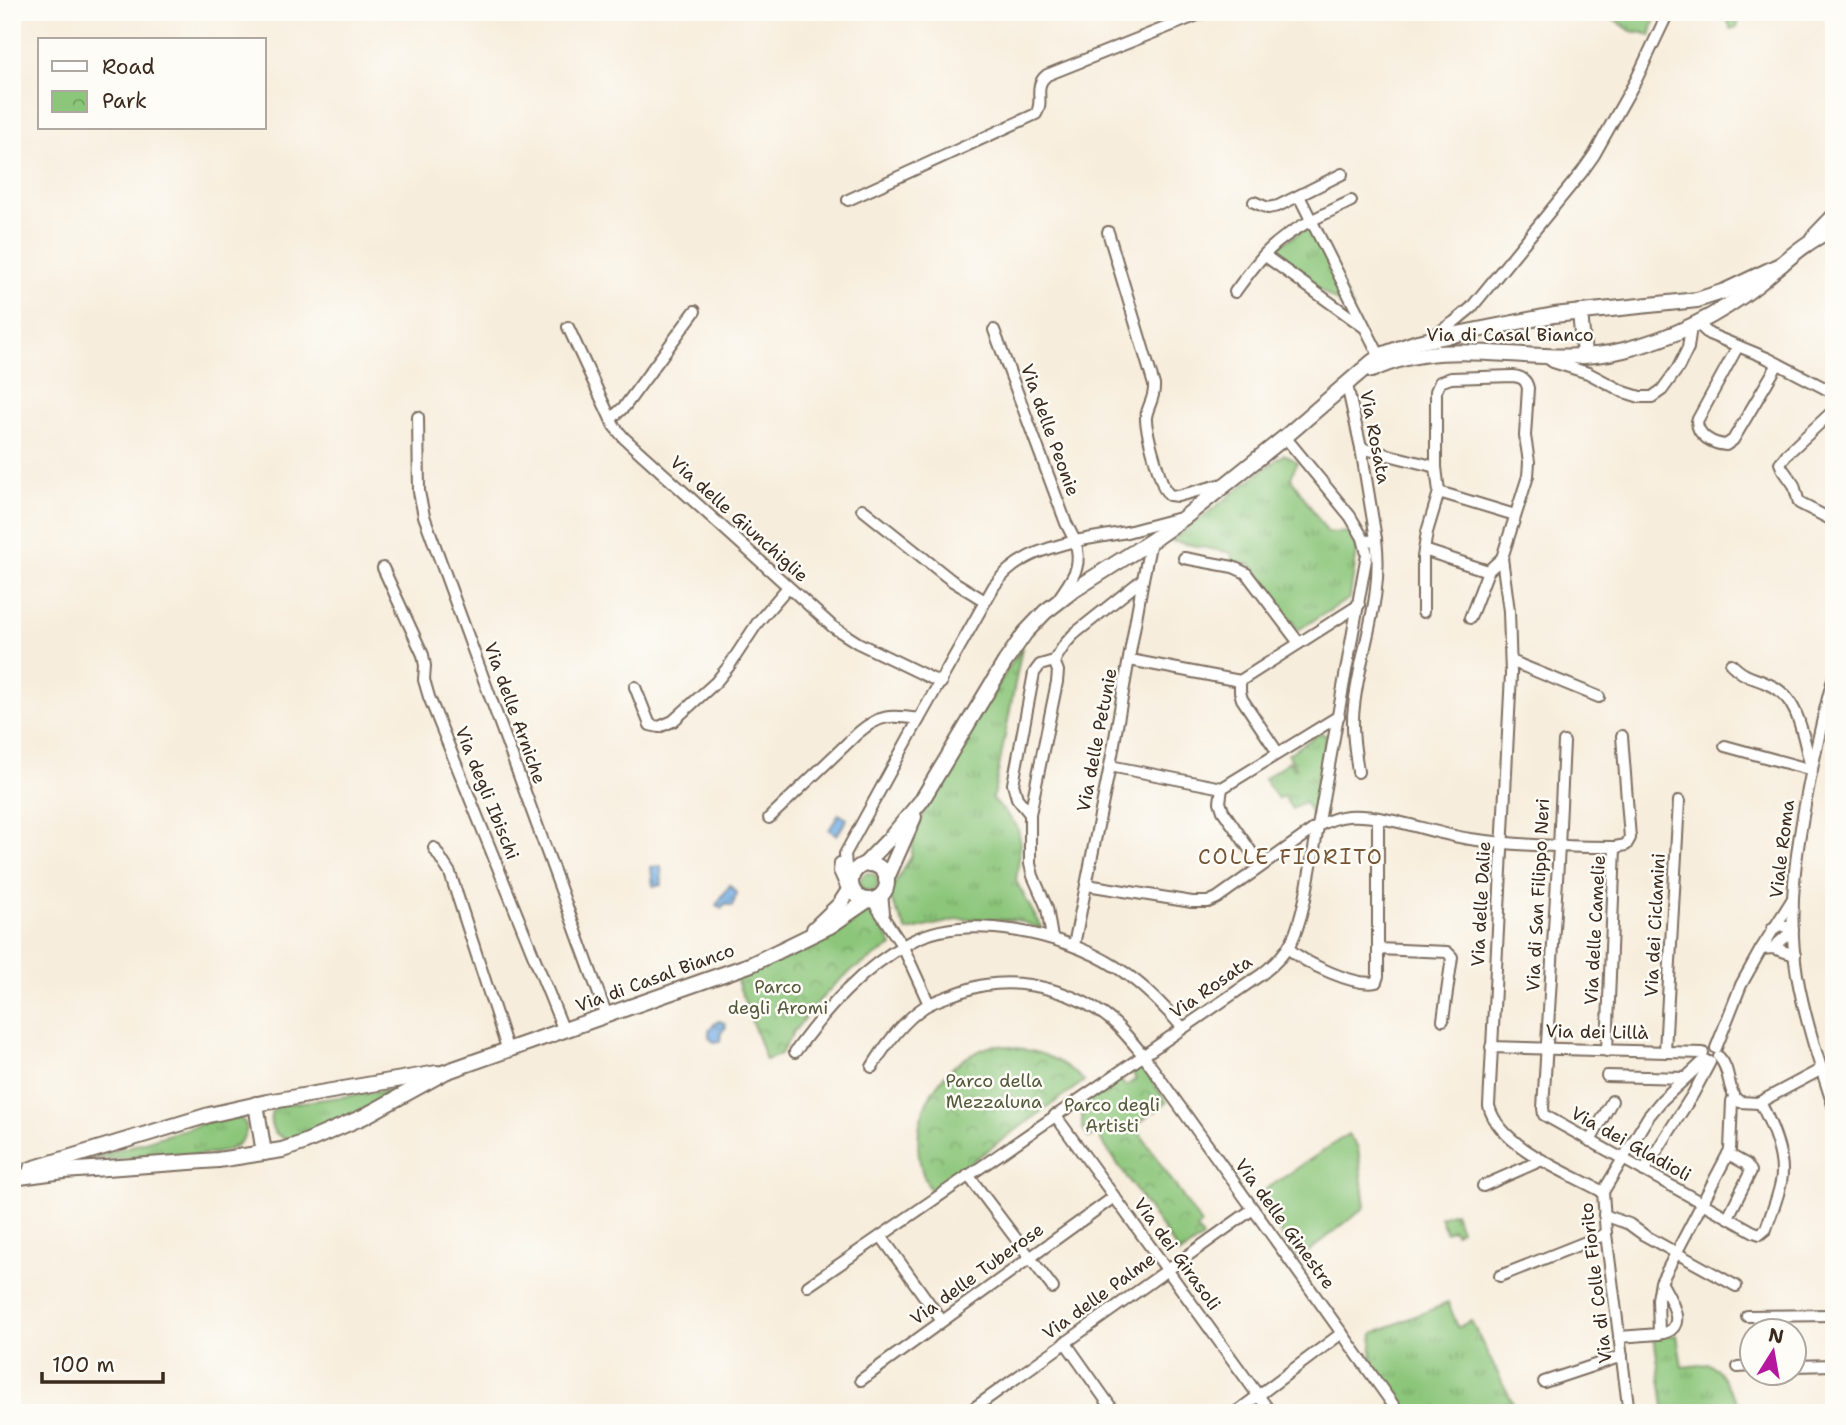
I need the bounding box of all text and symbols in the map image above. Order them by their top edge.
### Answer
legend [38,38,266,130]
text: Road [102,53,155,81]
text: Park [102,87,147,115]
street label: Via di Casal Bianco [1426,323,1594,347]
street label: Via delle Peonie [1015,361,1085,499]
street label: Via Rosata [1354,388,1396,486]
street label: Via delle Giunchiglie [665,450,813,588]
street label: Via delle Arniche [478,639,552,787]
street label: Via delle Petunie [1071,666,1123,814]
street label: Via degli Ibischi [449,723,525,863]
street label: Via di San Filippo Neri [1521,798,1555,992]
street label: Viale Roma [1764,798,1800,900]
street label: Via delle Dalie [1466,841,1496,967]
district label: COLLE FIORITO [1198,843,1384,871]
street label: Via dei Ciclamini [1639,853,1671,997]
street label: Via delle Camelie [1579,854,1611,1006]
street label: Via di Casal Bianco [572,938,738,1018]
street label: Via Rosata [1165,950,1257,1024]
park label: Parco degli Aromi [728,975,828,1020]
street label: Via dei Lillà [1545,1019,1649,1045]
park label: Parco della Mezzaluna [946,1069,1042,1114]
park label: Parco degli Artisti [1064,1093,1160,1138]
street label: Via dei Gladioli [1567,1101,1695,1187]
street label: Via delle Ginestre [1229,1154,1341,1294]
street label: Via dei Girasoli [1128,1193,1226,1315]
street label: Via di Colle Fiorito [1574,1201,1618,1365]
street label: Via delle Tuberose [905,1217,1049,1331]
street label: Via delle Palme [1038,1247,1160,1345]
north arrow [1738,1316,1808,1386]
text: N [1766,1322,1786,1350]
scale bar [42,1341,163,1385]
text: 100 m [52,1351,115,1379]

